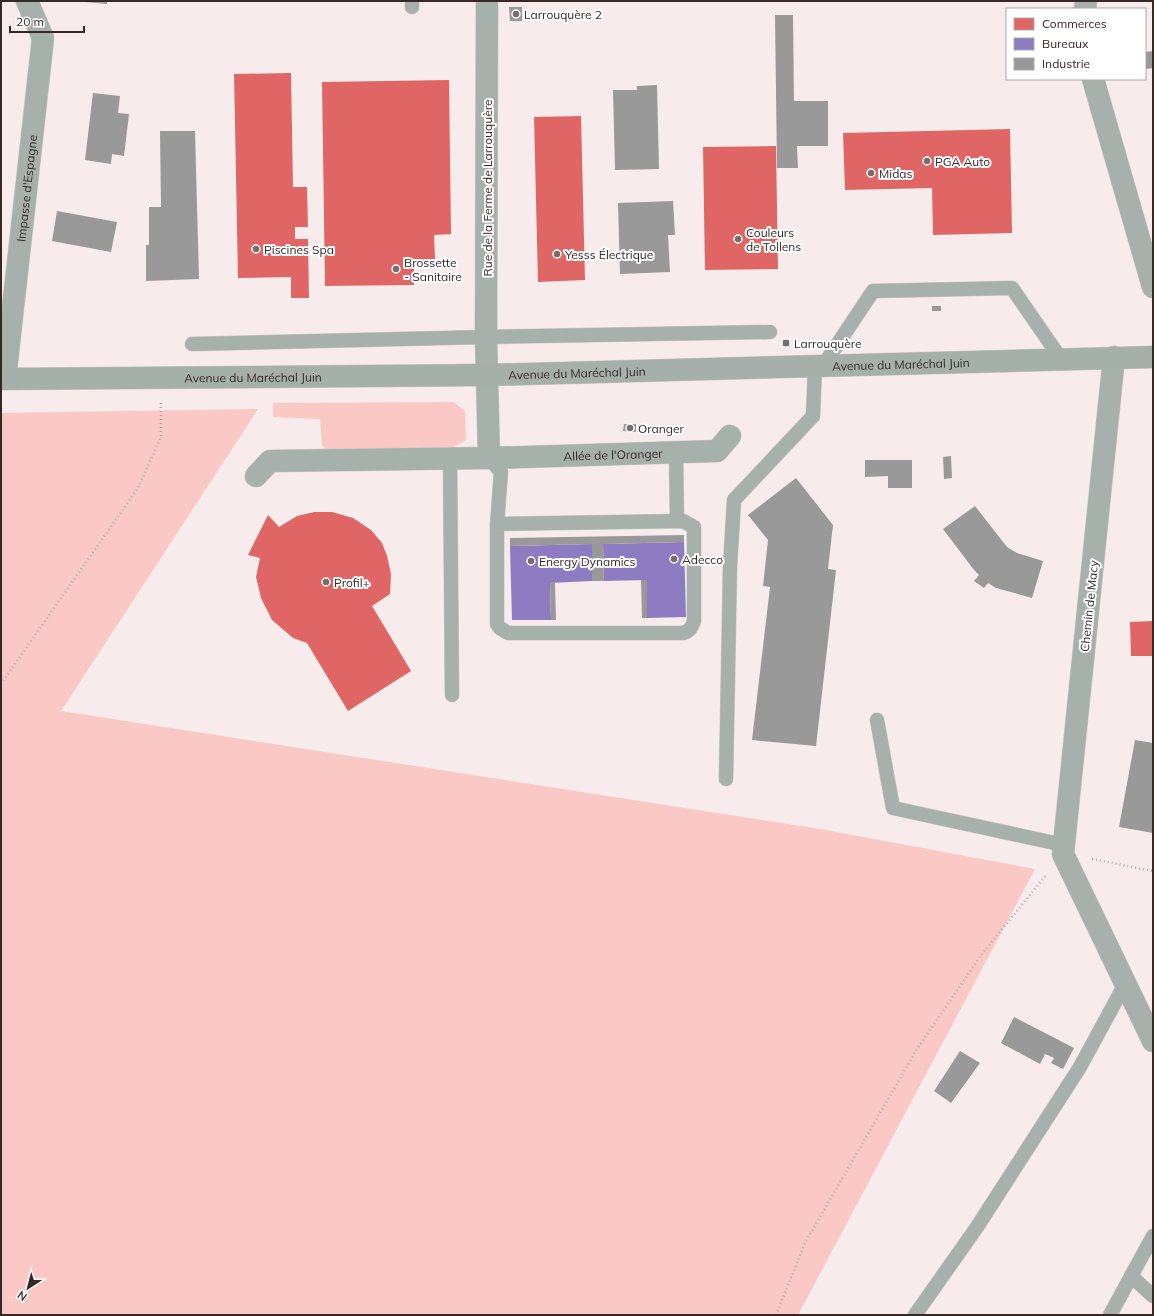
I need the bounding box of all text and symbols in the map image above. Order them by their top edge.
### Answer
place label: Larrouquère 2 [524,7,602,22]
scale bar [10,8,84,34]
legend [1006,8,1146,80]
marker: Larrouquère 2 [511,9,521,19]
text: 20 m [16,14,44,29]
text: Commerces [1042,16,1107,31]
text: Bureaux [1042,36,1089,51]
text: Industrie [1042,56,1090,71]
street label: Rue de la Ferme de Larrouquère [480,99,495,277]
street label: Impasse d'Espagne [13,134,40,243]
place label: PGA Auto [935,154,990,169]
marker: PGA Auto [922,156,932,166]
place label: Midas [879,166,913,181]
marker: Midas [866,168,876,178]
place label: Couleurs de Tollens [746,225,801,254]
marker: Couleurs de Tollens [733,234,743,244]
place label: Piscines Spa [264,242,334,257]
marker: Piscines Spa [251,244,261,254]
place label: Yesss Électrique [564,247,653,262]
marker: Yesss Électrique [552,249,562,259]
place label: Brossette - Sanitaire [404,255,462,284]
marker: Brossette - Sanitaire [391,264,401,274]
place label: Larrouquère [794,336,862,351]
marker: Larrouquère [781,338,791,348]
street label: Avenue du Maréchal Juin [832,354,970,373]
street label: Avenue du Maréchal Juin [508,363,646,382]
street label: Avenue du Maréchal Juin [184,369,322,385]
place label: Oranger [638,421,685,436]
marker: Oranger [625,423,635,433]
street label: Allée de l'Oranger [563,445,663,463]
place label: Adecco [682,552,723,567]
place label: Energy Dynamics [539,554,636,569]
marker: Adecco [669,554,679,564]
marker: Energy Dynamics [526,556,536,566]
street label: Chemin de Macy [1077,559,1101,653]
place label: Profil+ [334,575,370,590]
marker: Profil+ [321,577,331,587]
north arrow [8,1268,48,1308]
text: N [15,1288,30,1304]

